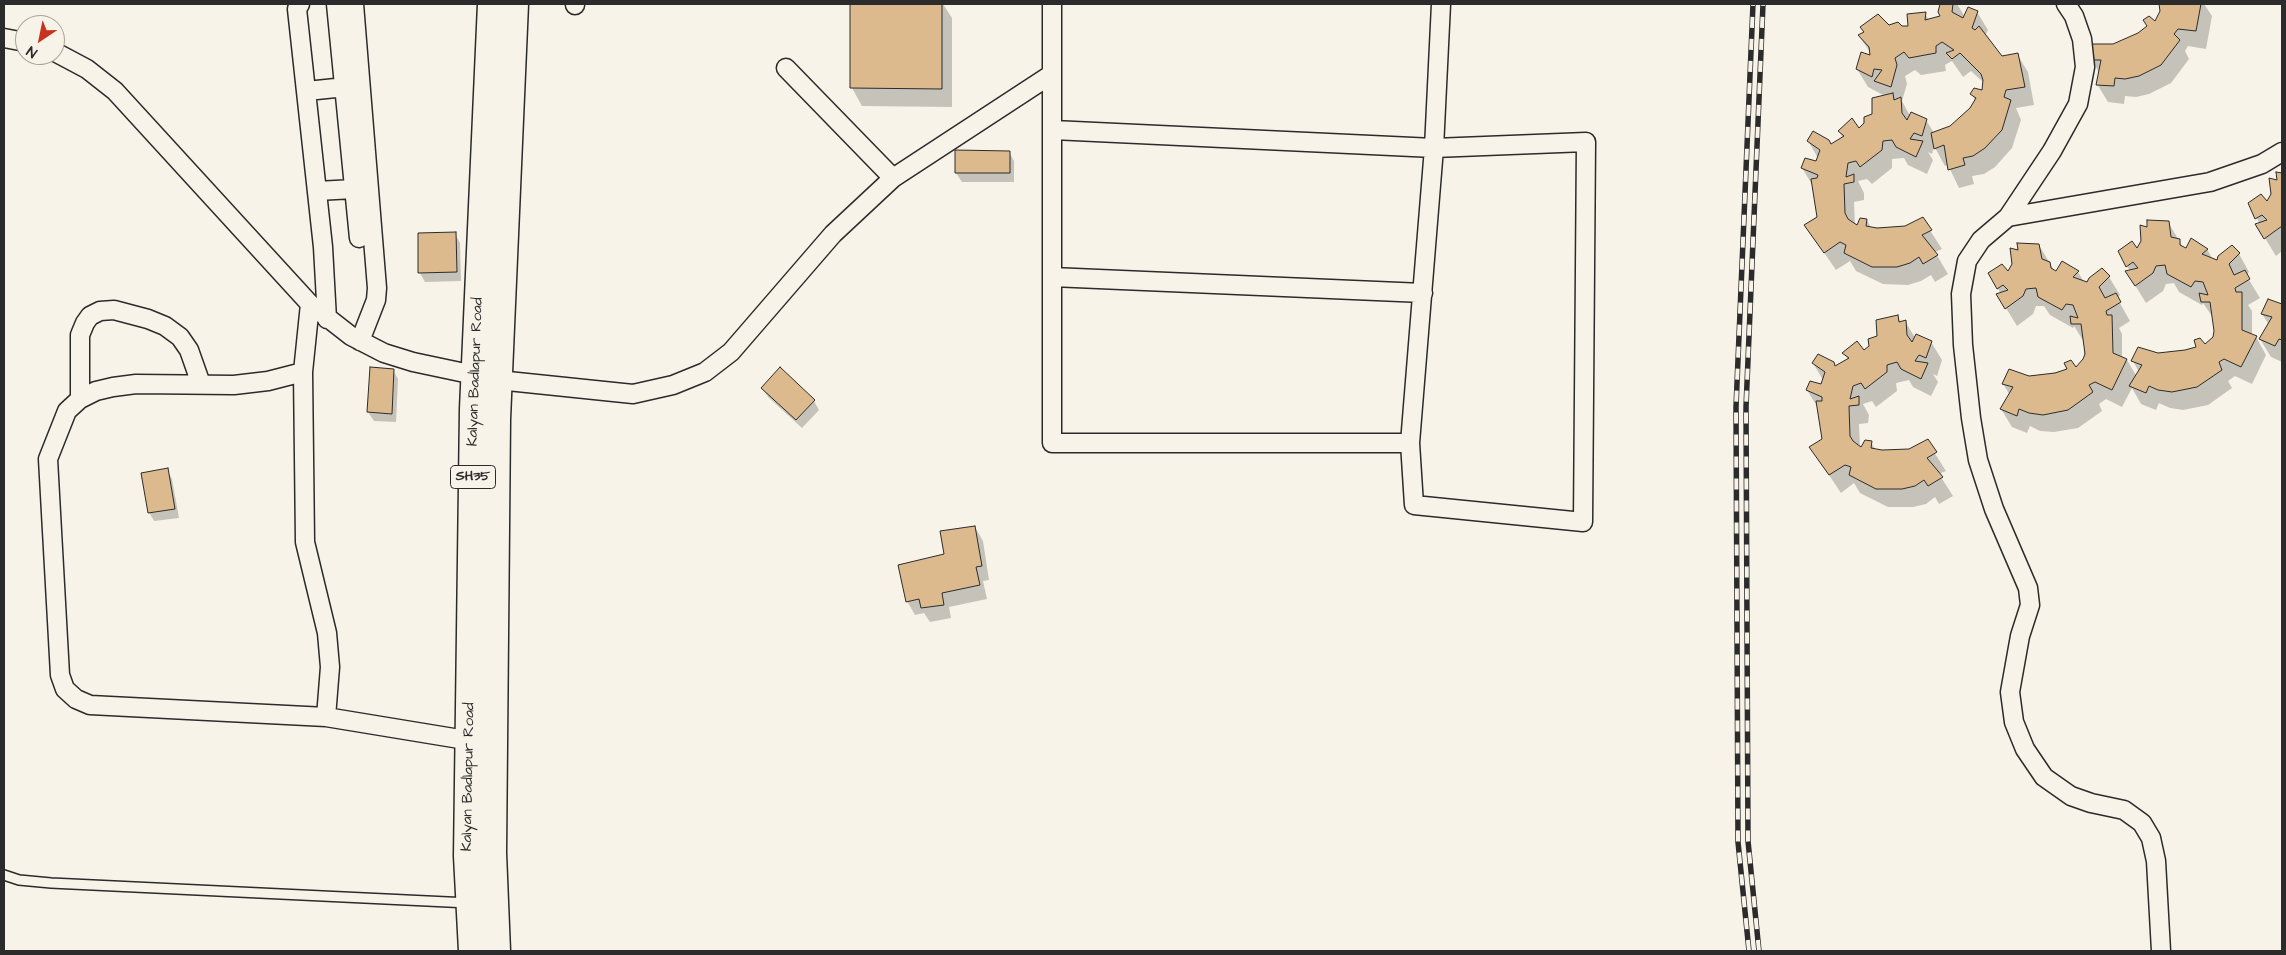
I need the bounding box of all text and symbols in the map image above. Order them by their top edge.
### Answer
north arrow [15,15,65,65]
text: N [23,41,41,62]
street label: Kalyan Badlapur Road [464,297,488,447]
road number: SH35 [450,466,496,488]
street label: Kalyan Badlapur Road [459,702,479,852]

